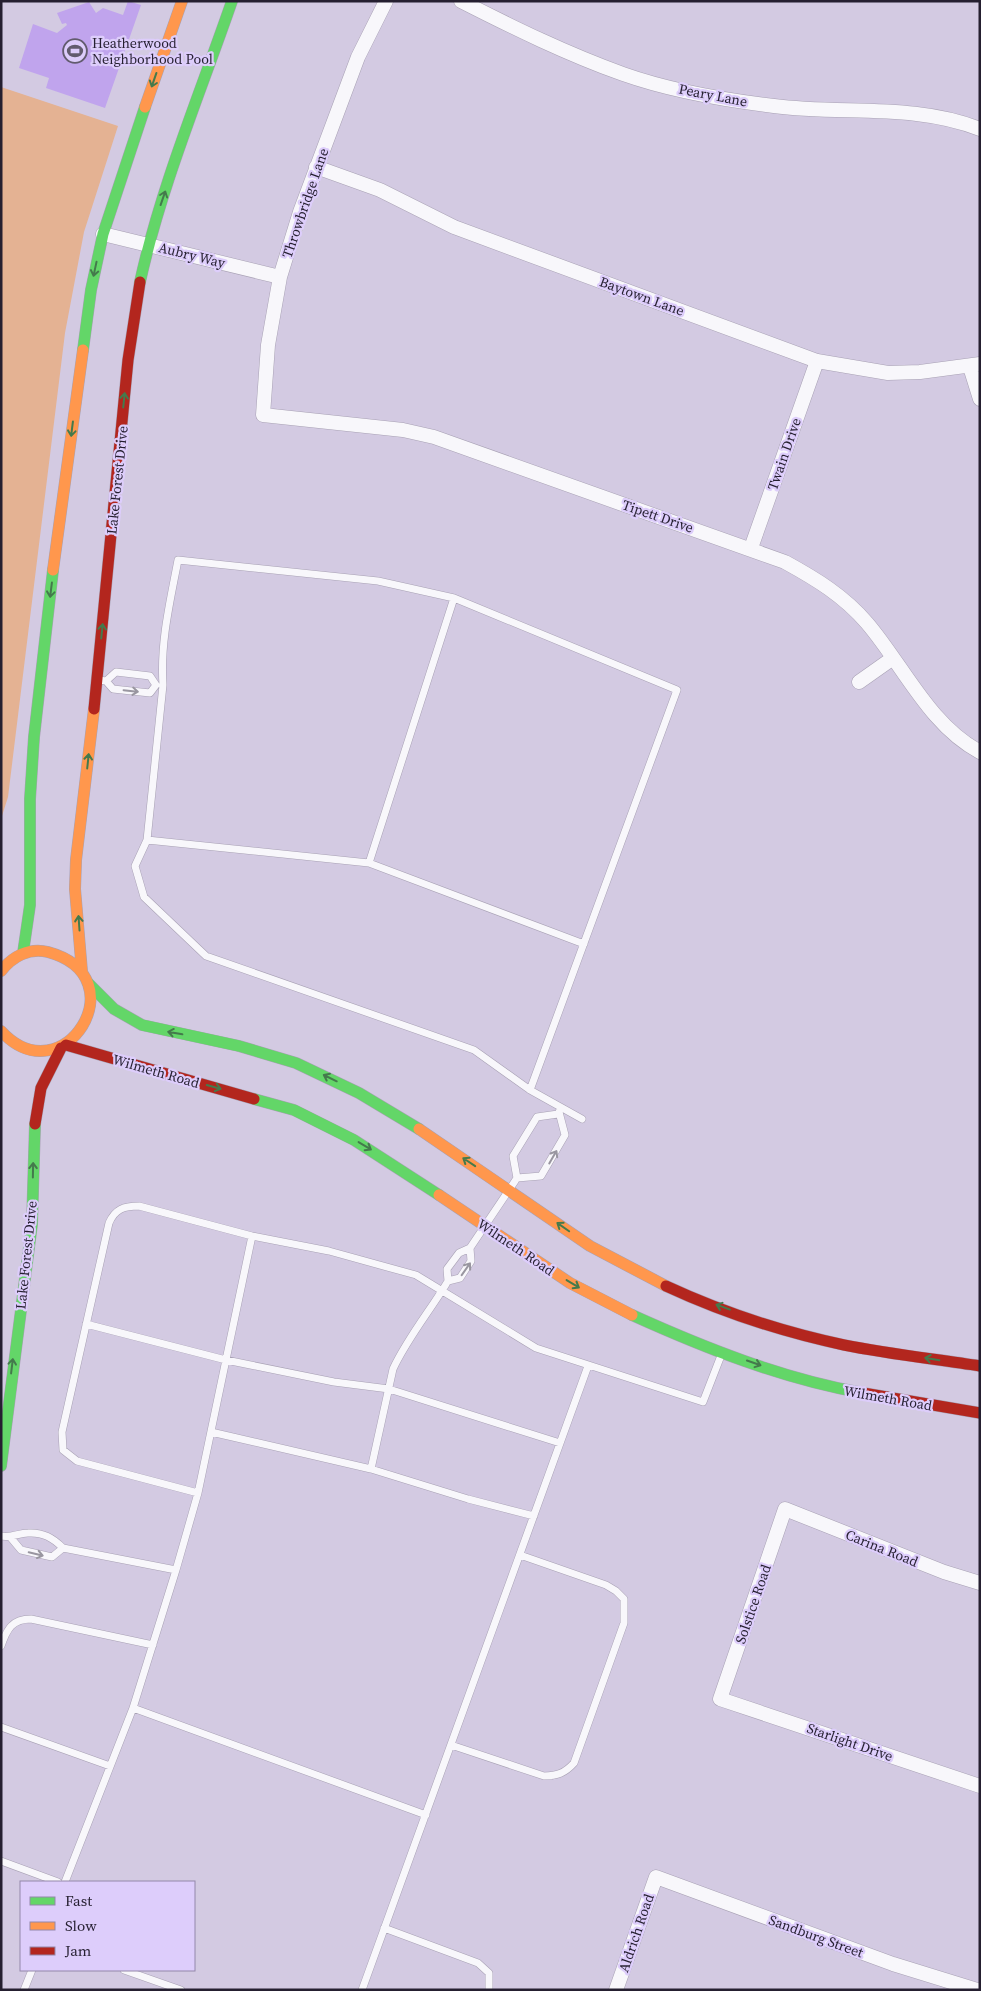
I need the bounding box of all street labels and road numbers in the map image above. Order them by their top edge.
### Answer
street label: Peary Lane [677,79,749,111]
street label: Throwbridge Lane [277,145,333,261]
street label: Aubry Way [157,237,228,273]
street label: Baytown Lane [597,271,687,321]
street label: Twain Drive [762,415,806,493]
street label: Lake Forest Drive [101,425,133,535]
street label: Tipett Drive [620,494,696,538]
street label: Wilmeth Road [110,1049,202,1093]
street label: Lake Forest Drive [10,1200,42,1310]
street label: Wilmeth Road [473,1214,559,1280]
street label: Wilmeth Road [842,1380,934,1416]
street label: Carina Road [843,1524,921,1572]
street label: Solstice Road [730,1562,776,1646]
street label: Starlight Drive [804,1718,896,1766]
street label: Aldrich Road [613,1891,659,1975]
street label: Sandburg Street [766,1910,866,1963]

